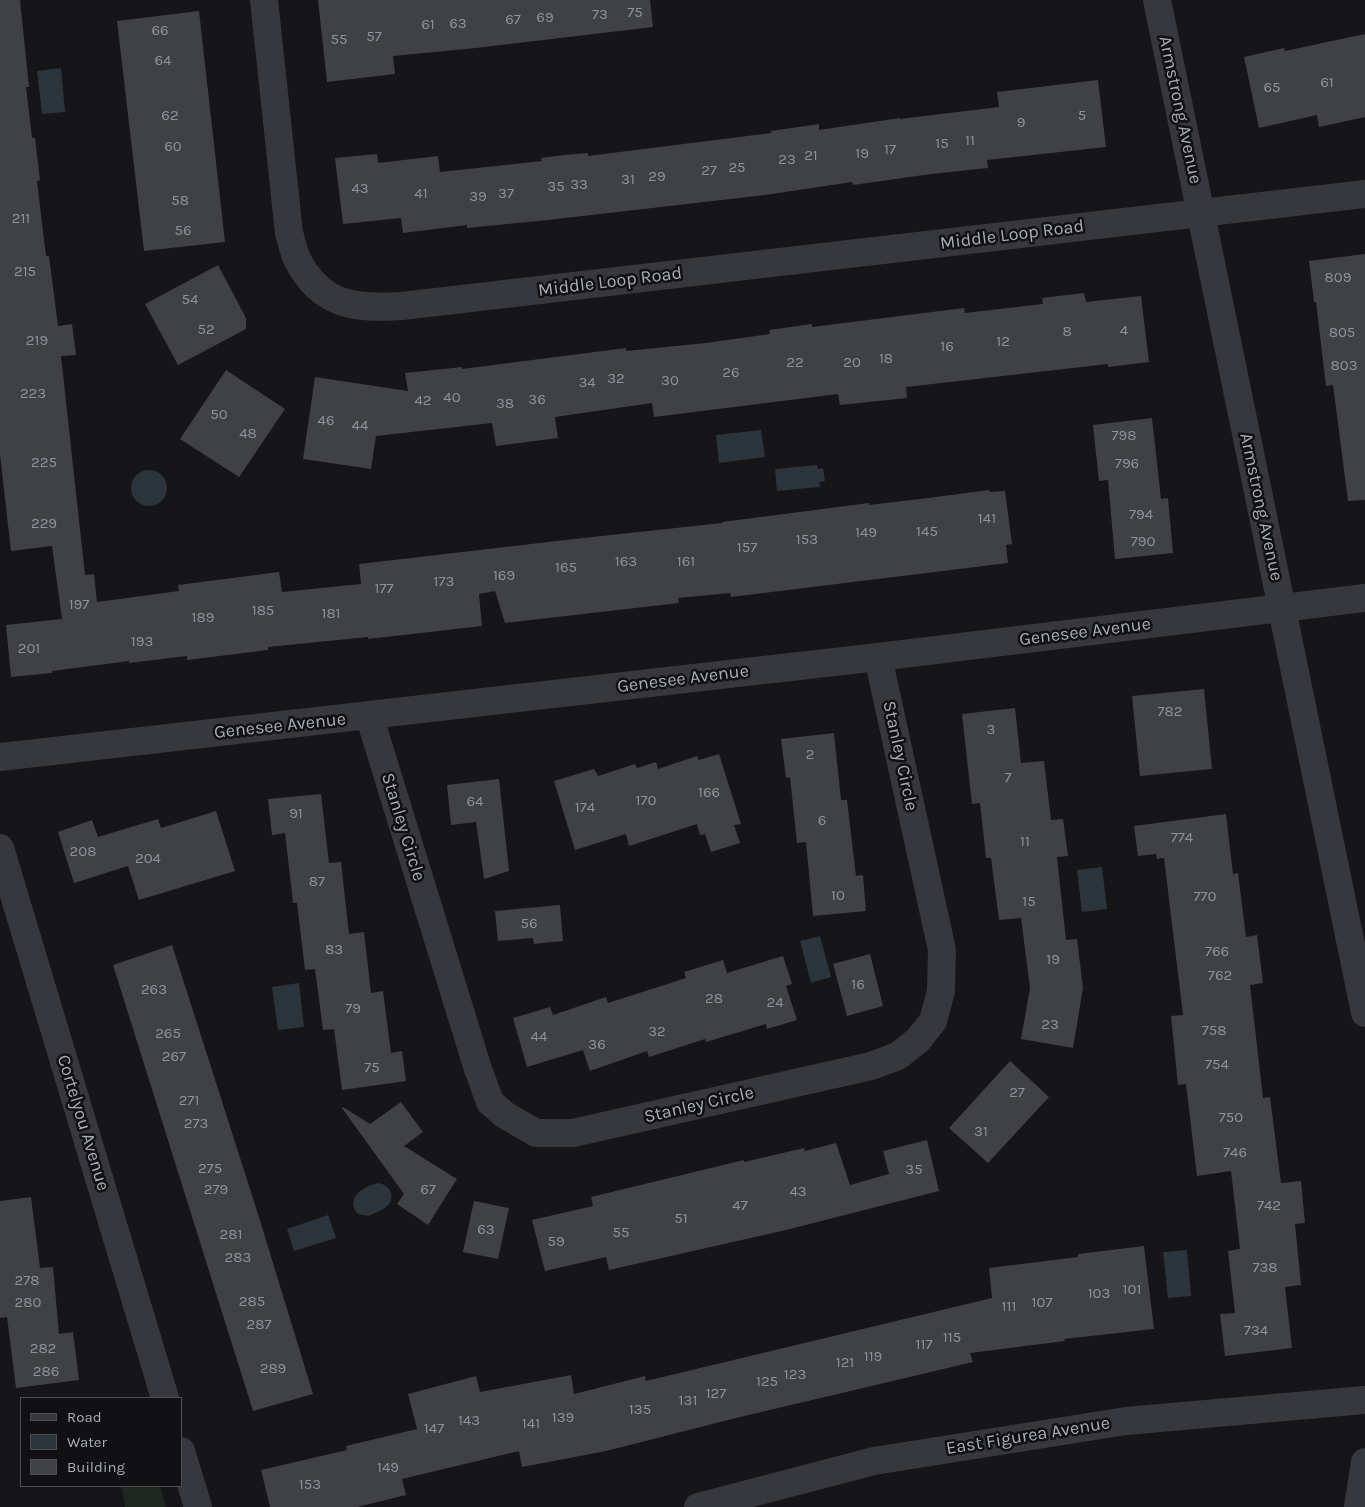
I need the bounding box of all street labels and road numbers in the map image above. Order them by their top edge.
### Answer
street label: Armstrong Avenue [1154,34,1206,186]
street label: Middle Loop Road [939,215,1085,255]
street label: Middle Loop Road [537,262,683,302]
street label: Armstrong Avenue [1235,431,1287,583]
street label: Genesee Avenue [1018,613,1152,651]
street label: Genesee Avenue [616,660,750,698]
street label: Stanley Circle [878,699,922,813]
street label: Genesee Avenue [213,708,347,744]
street label: Stanley Circle [376,770,430,884]
street label: Cortelyou Avenue [52,1052,114,1194]
street label: Stanley Circle [642,1082,756,1128]
street label: East Figurea Avenue [945,1412,1111,1460]

